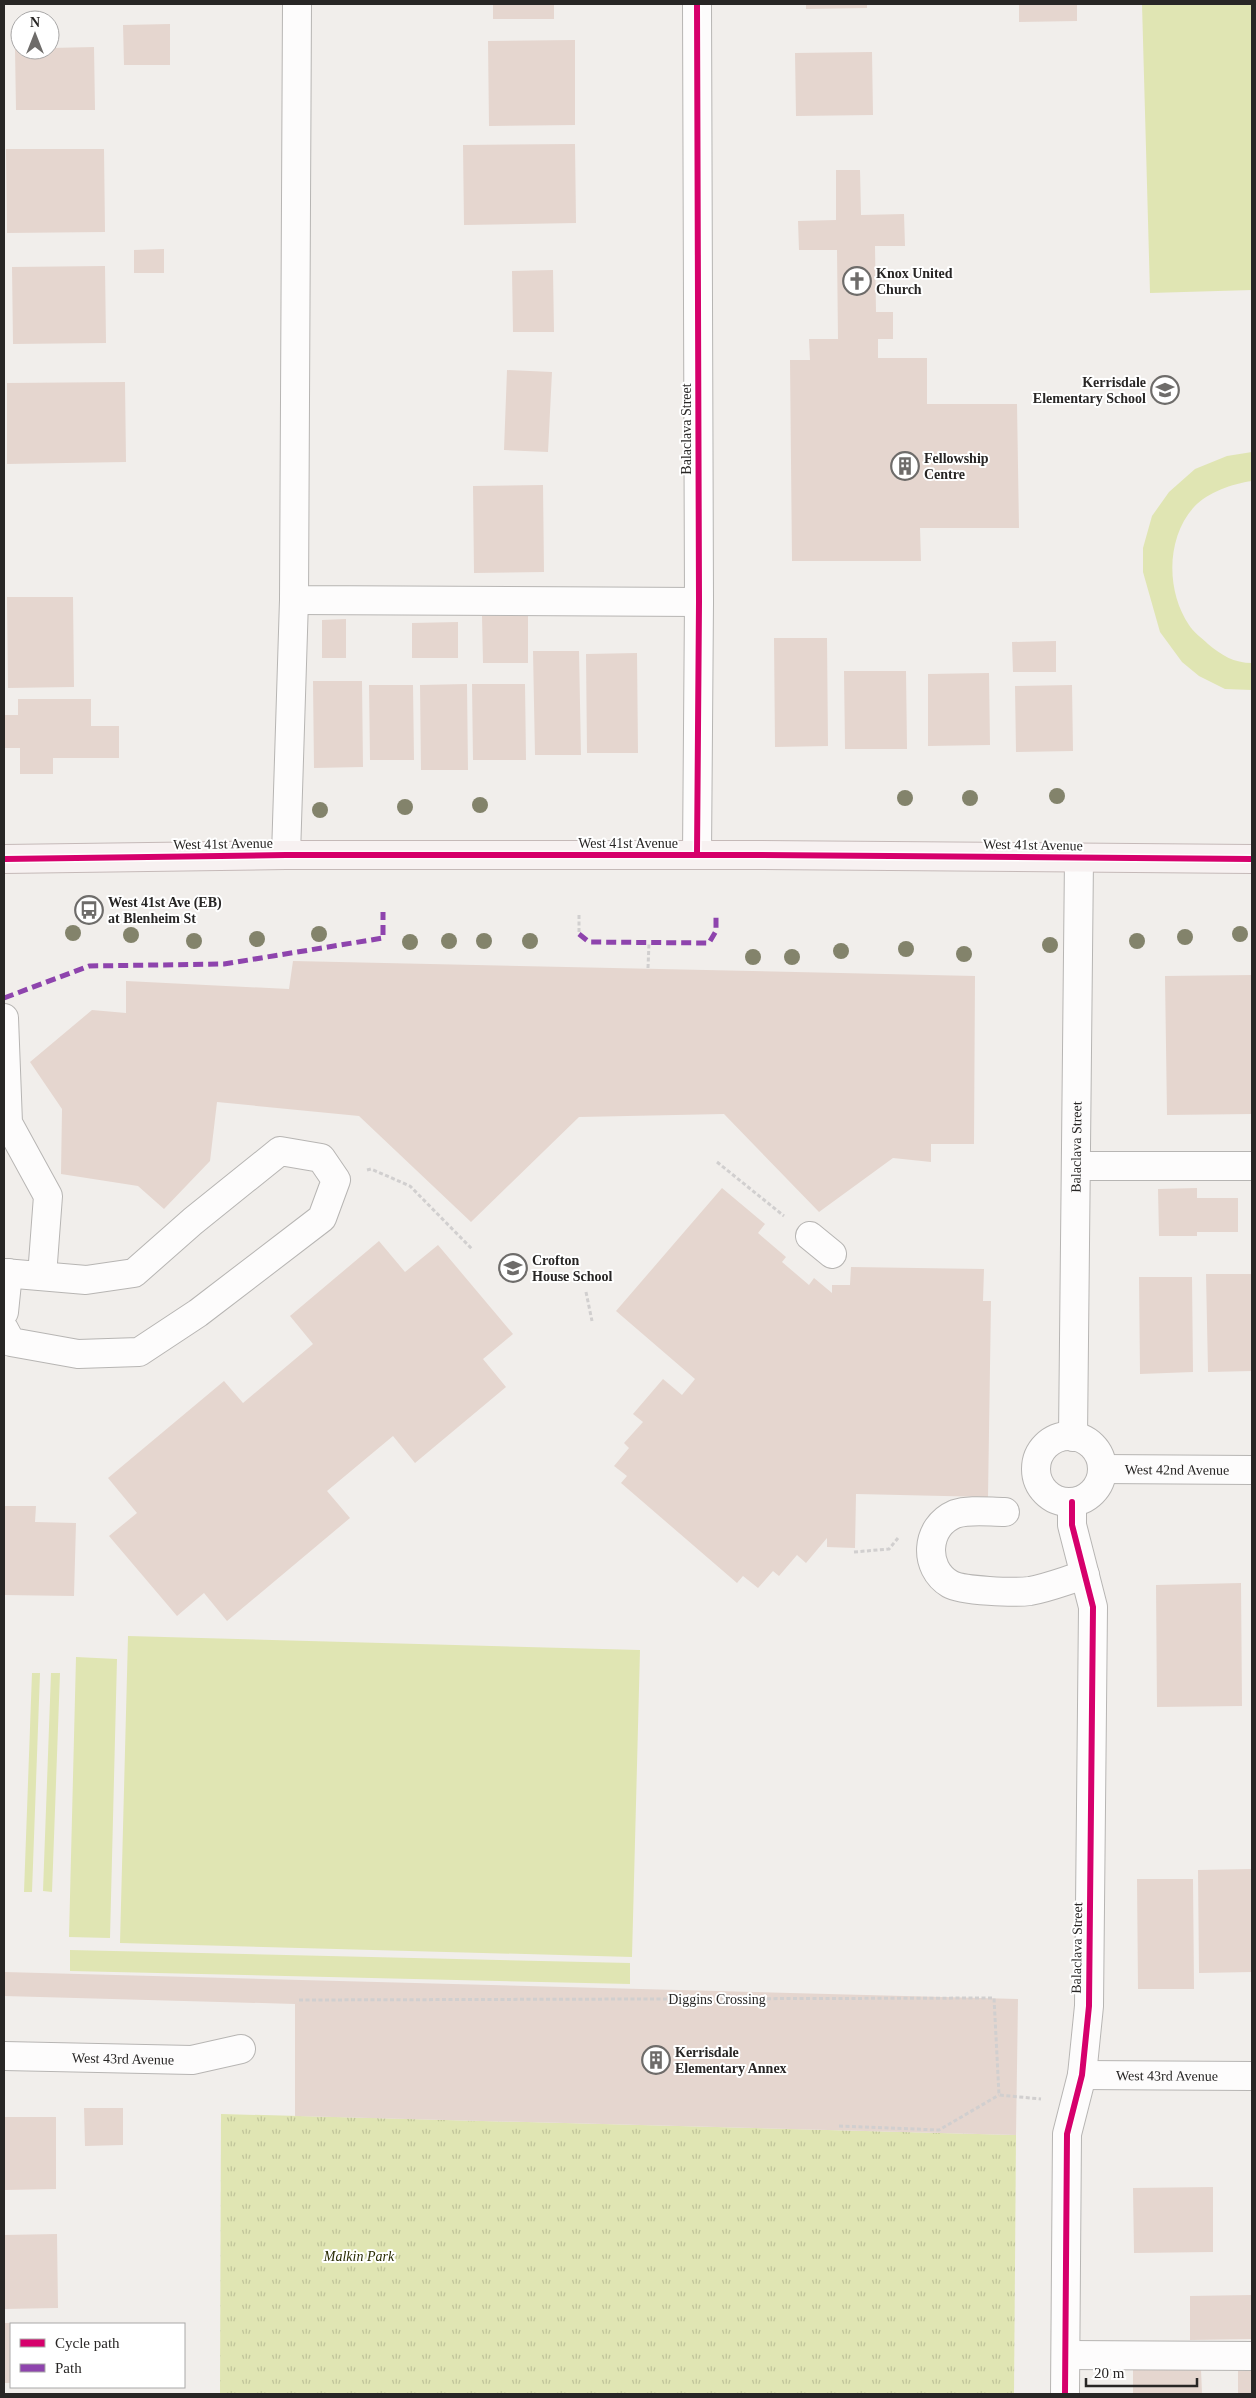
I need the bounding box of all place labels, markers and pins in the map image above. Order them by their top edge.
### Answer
church icon: Knox United Church [842,266,872,296]
place label: Knox United Church [876,266,953,297]
place label: Kerrisdale Elementary School [1033,375,1146,406]
school or university icon: Kerrisdale Elementary School [1150,375,1180,405]
building icon: Fellowship Centre [890,451,920,481]
place label: Fellowship Centre [924,451,989,482]
bus stop icon: West 41st Ave (EB) at Blenheim St [74,895,104,925]
place label: West 41st Ave (EB) at Blenheim St [108,895,222,926]
school or university icon: Crofton House School [498,1253,528,1283]
place label: Crofton House School [532,1253,613,1284]
building icon: Kerrisdale Elementary Annex [641,2045,671,2075]
place label: Kerrisdale Elementary Annex [675,2045,787,2076]

